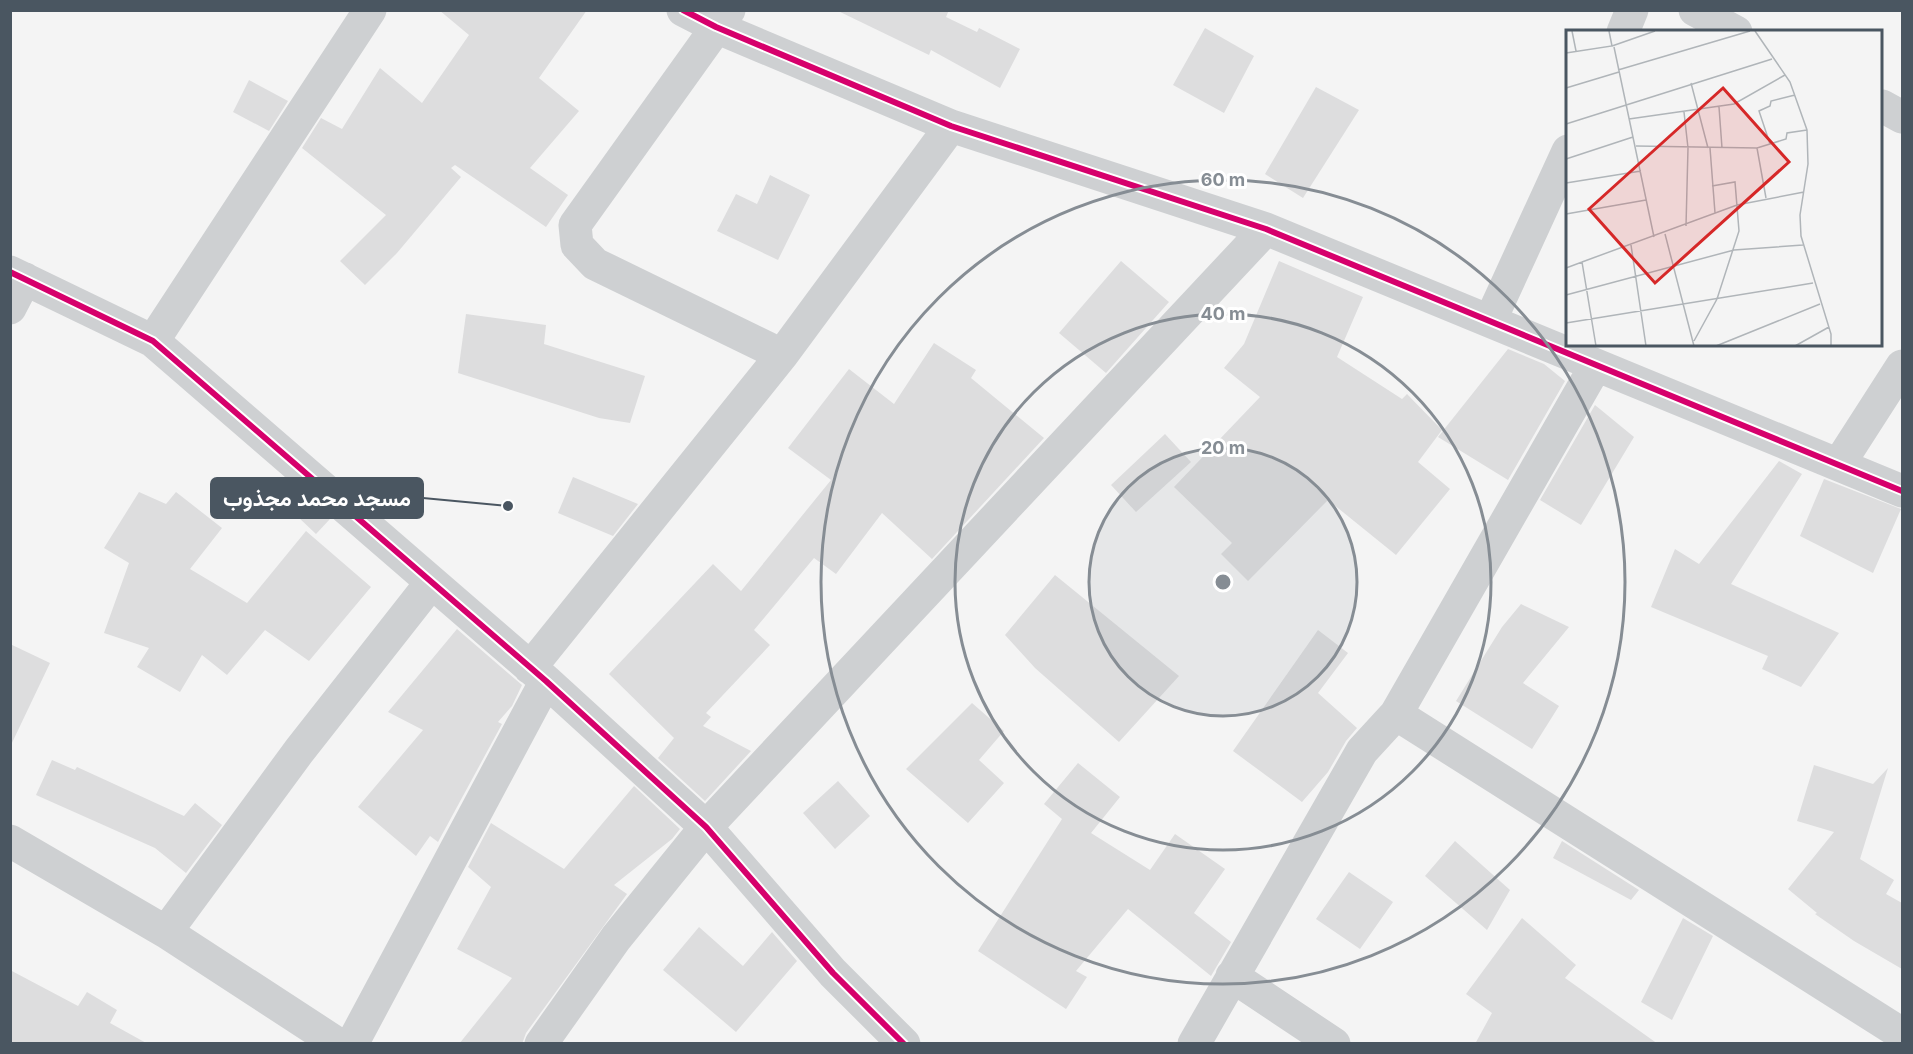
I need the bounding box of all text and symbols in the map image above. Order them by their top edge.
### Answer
inset map [1566,30,1883,346]
text: 60 m [1201,169,1245,190]
text: 40 m [1201,303,1246,324]
text: 20 m [1201,437,1245,458]
callout: مسجد محمد مجذوب [211,478,423,518]
text: مسجد محمد مجذوب [223,485,411,512]
centre of rings [1213,572,1233,592]

